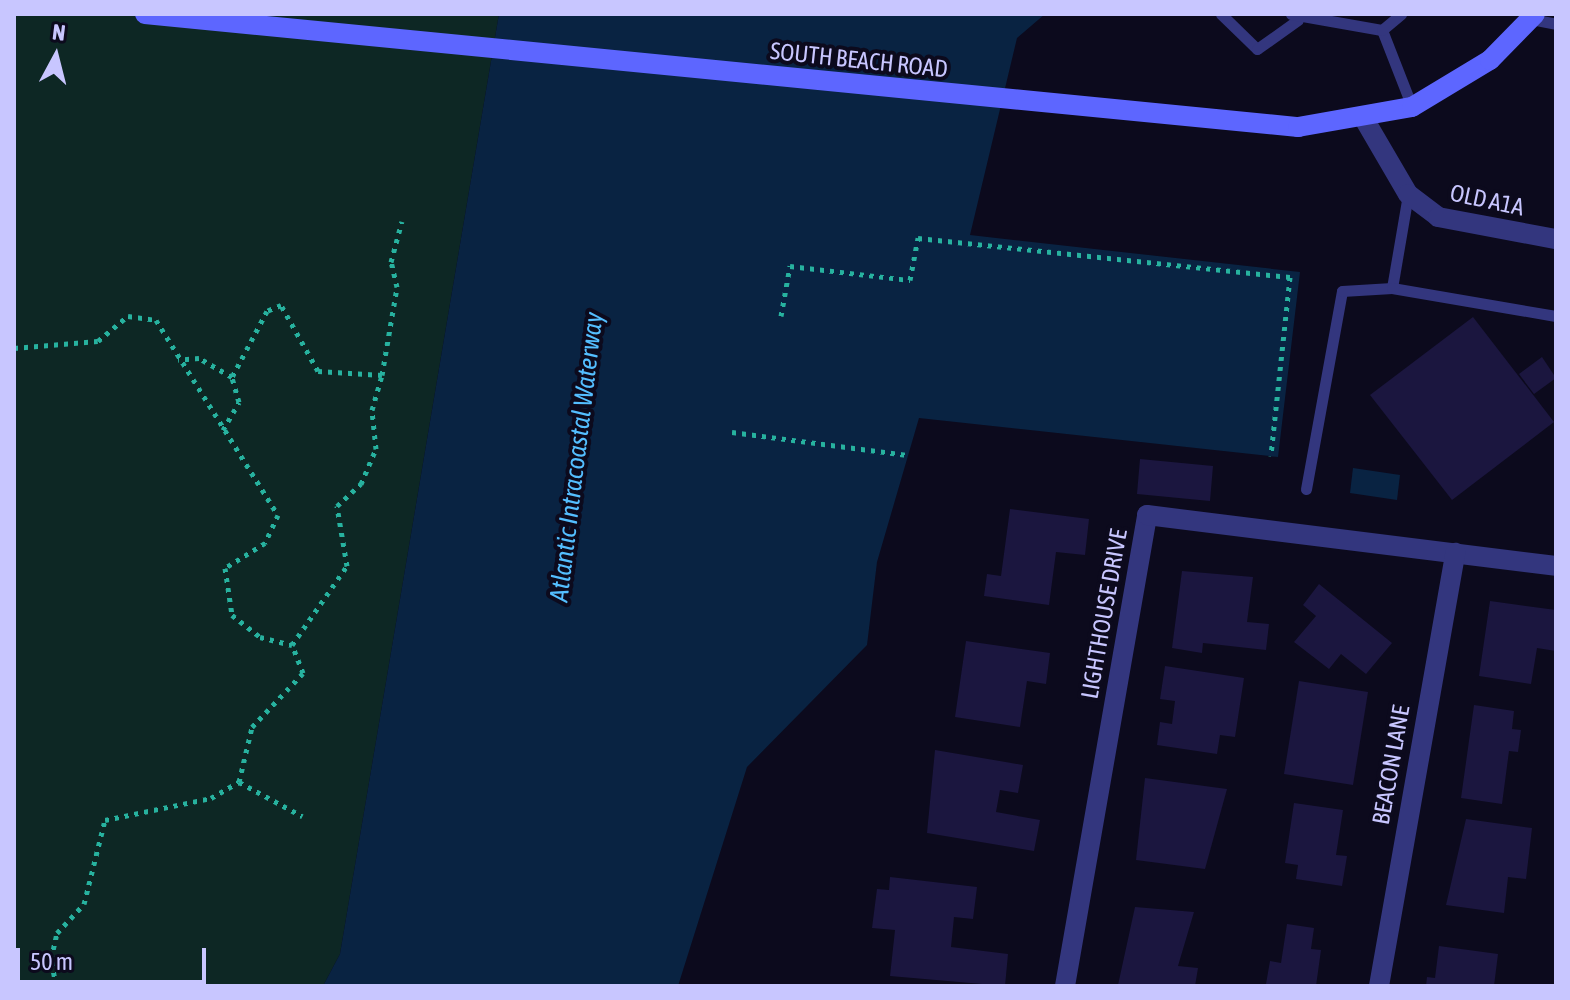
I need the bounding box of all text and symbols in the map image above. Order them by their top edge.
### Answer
north arrow [16,16,96,96]
text: N [51,18,67,46]
street label: SOUTH BEACH ROAD [769,36,949,84]
street label: OLD A1A [1447,178,1527,222]
water label: Atlantic Intracoastal Waterway [544,310,610,604]
street label: LIGHTHOUSE DRIVE [1075,527,1133,701]
street label: BEACON LANE [1366,703,1416,827]
scale bar [20,932,210,982]
text: 50 m [30,948,73,975]

